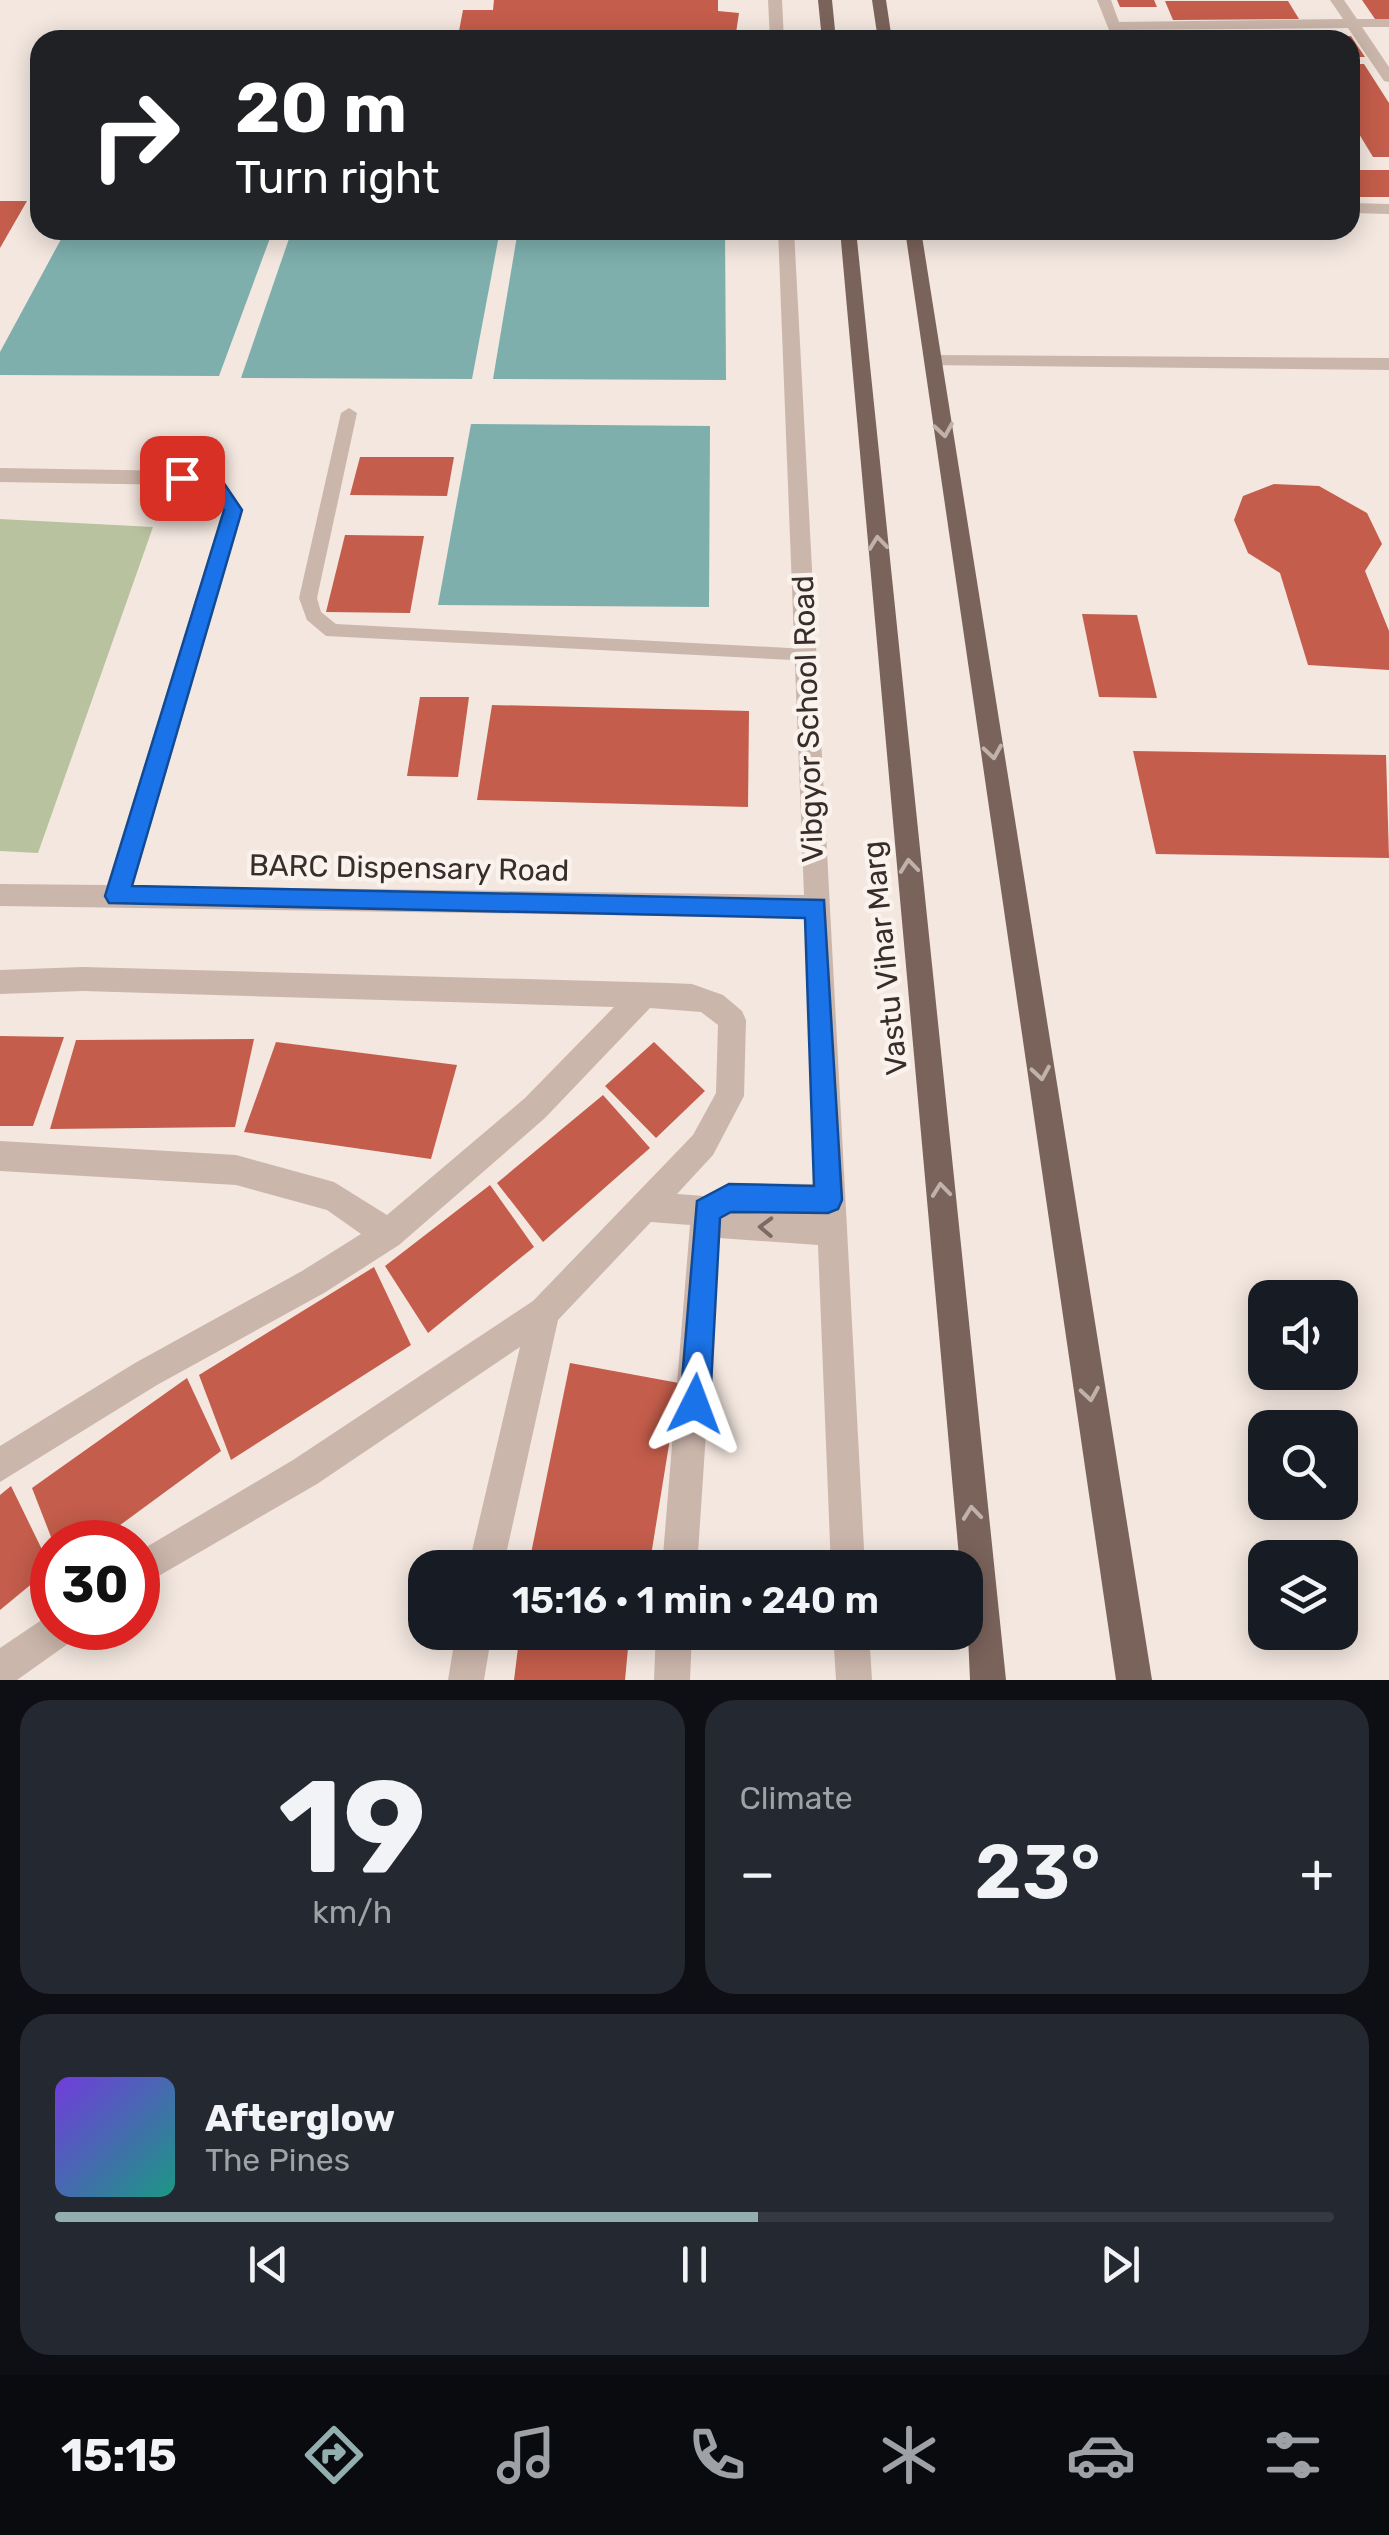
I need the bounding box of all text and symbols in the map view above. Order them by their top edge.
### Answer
text: 20 m [235,67,407,150]
icon: right [70,70,200,200]
text: Turn right [235,151,439,204]
one-way arrow [932,422,953,439]
pin [140,436,225,521]
icon: arrive [155,451,210,506]
one-way arrow [868,534,889,550]
street label: Vibgyor School Road [785,575,831,863]
one-way arrow [981,743,1002,760]
street label: Vastu Vihar Marg [855,839,915,1077]
street label: BARC Dispensary Road [248,847,570,889]
one-way arrow [899,858,921,874]
one-way arrow [1030,1065,1051,1081]
one-way arrow [930,1181,952,1197]
one-way arrow [757,1217,773,1238]
map controls [1248,1280,1358,1650]
button: sound [1248,1280,1358,1390]
position arrow [643,1352,747,1456]
one-way arrow [1079,1386,1100,1402]
button: search [1248,1410,1358,1520]
one-way arrow [962,1505,983,1521]
speed limit sign: 30 [30,1520,160,1650]
button: layers [1248,1540,1358,1650]
text: 15:16 · 1 min · 240 m [512,1577,879,1623]
text: 19 [278,1750,426,1905]
text: Climate [740,1779,853,1817]
text: 23° [974,1828,1101,1917]
text: − [740,1841,775,1906]
text: + [1300,1841,1334,1906]
text: km/h [312,1893,392,1931]
text: Afterglow [205,2095,395,2141]
text: The Pines [205,2141,350,2179]
icon: previous [241,2237,296,2292]
icon: pause [667,2237,722,2292]
icon: next [1093,2237,1148,2292]
icon: directions [299,2420,369,2490]
icon: music [491,2420,561,2490]
icon: phone [682,2420,752,2490]
icon: climate [874,2420,944,2490]
icon: car [1066,2420,1136,2490]
icon: filters [1258,2420,1328,2490]
text: 15:15 [61,2429,177,2482]

